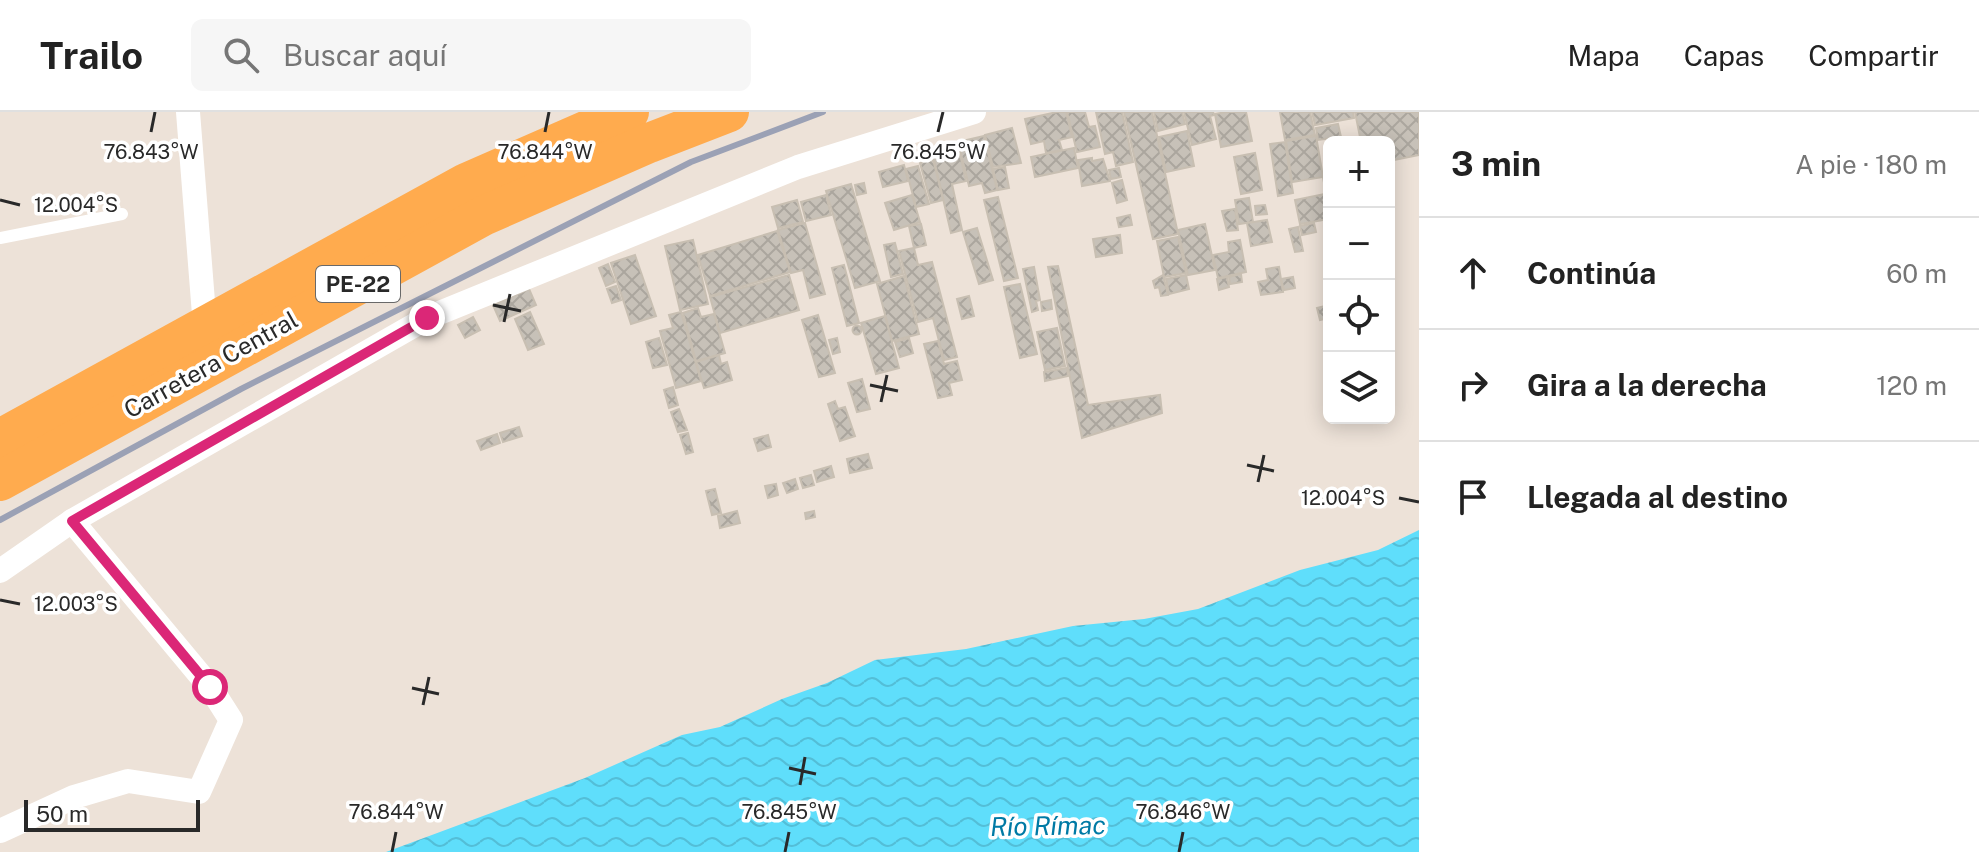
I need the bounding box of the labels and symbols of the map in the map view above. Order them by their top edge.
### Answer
text: 76.843°W [104,140,198,164]
text: 76.844°W [498,140,592,164]
text: 76.845°W [890,140,986,164]
text: 12.004°S [34,193,118,217]
road number: PE-22 [316,266,400,302]
route end [409,300,445,336]
street label: Carretera Central [119,305,302,423]
text: 12.004°S [1301,486,1385,510]
text: 12.003°S [34,592,118,616]
route start [192,669,228,705]
scale bar [24,796,200,832]
text: 76.844°W [349,800,443,824]
text: 76.845°W [741,800,837,824]
text: 76.846°W [1136,800,1230,824]
water label: Río Rímac [990,809,1106,842]

